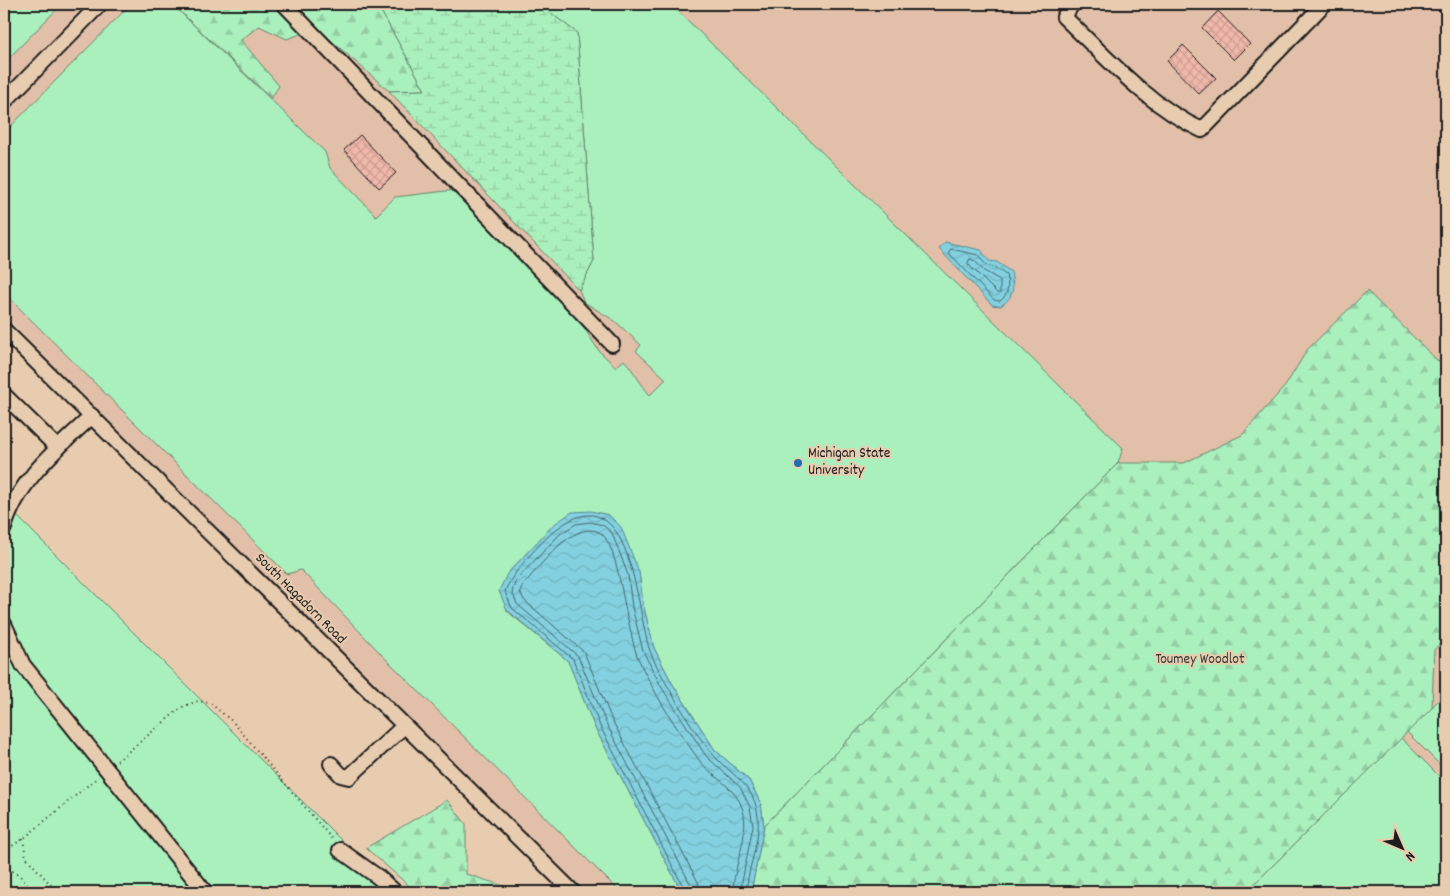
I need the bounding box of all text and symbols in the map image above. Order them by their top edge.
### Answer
place label: Michigan State University [808,443,891,482]
marker: Michigan State University [792,457,804,469]
street label: South Hagadorn Road [249,548,351,650]
park label: Toumey Woodlot [1156,649,1245,671]
north arrow [1378,824,1428,874]
text: N [1400,846,1419,865]

